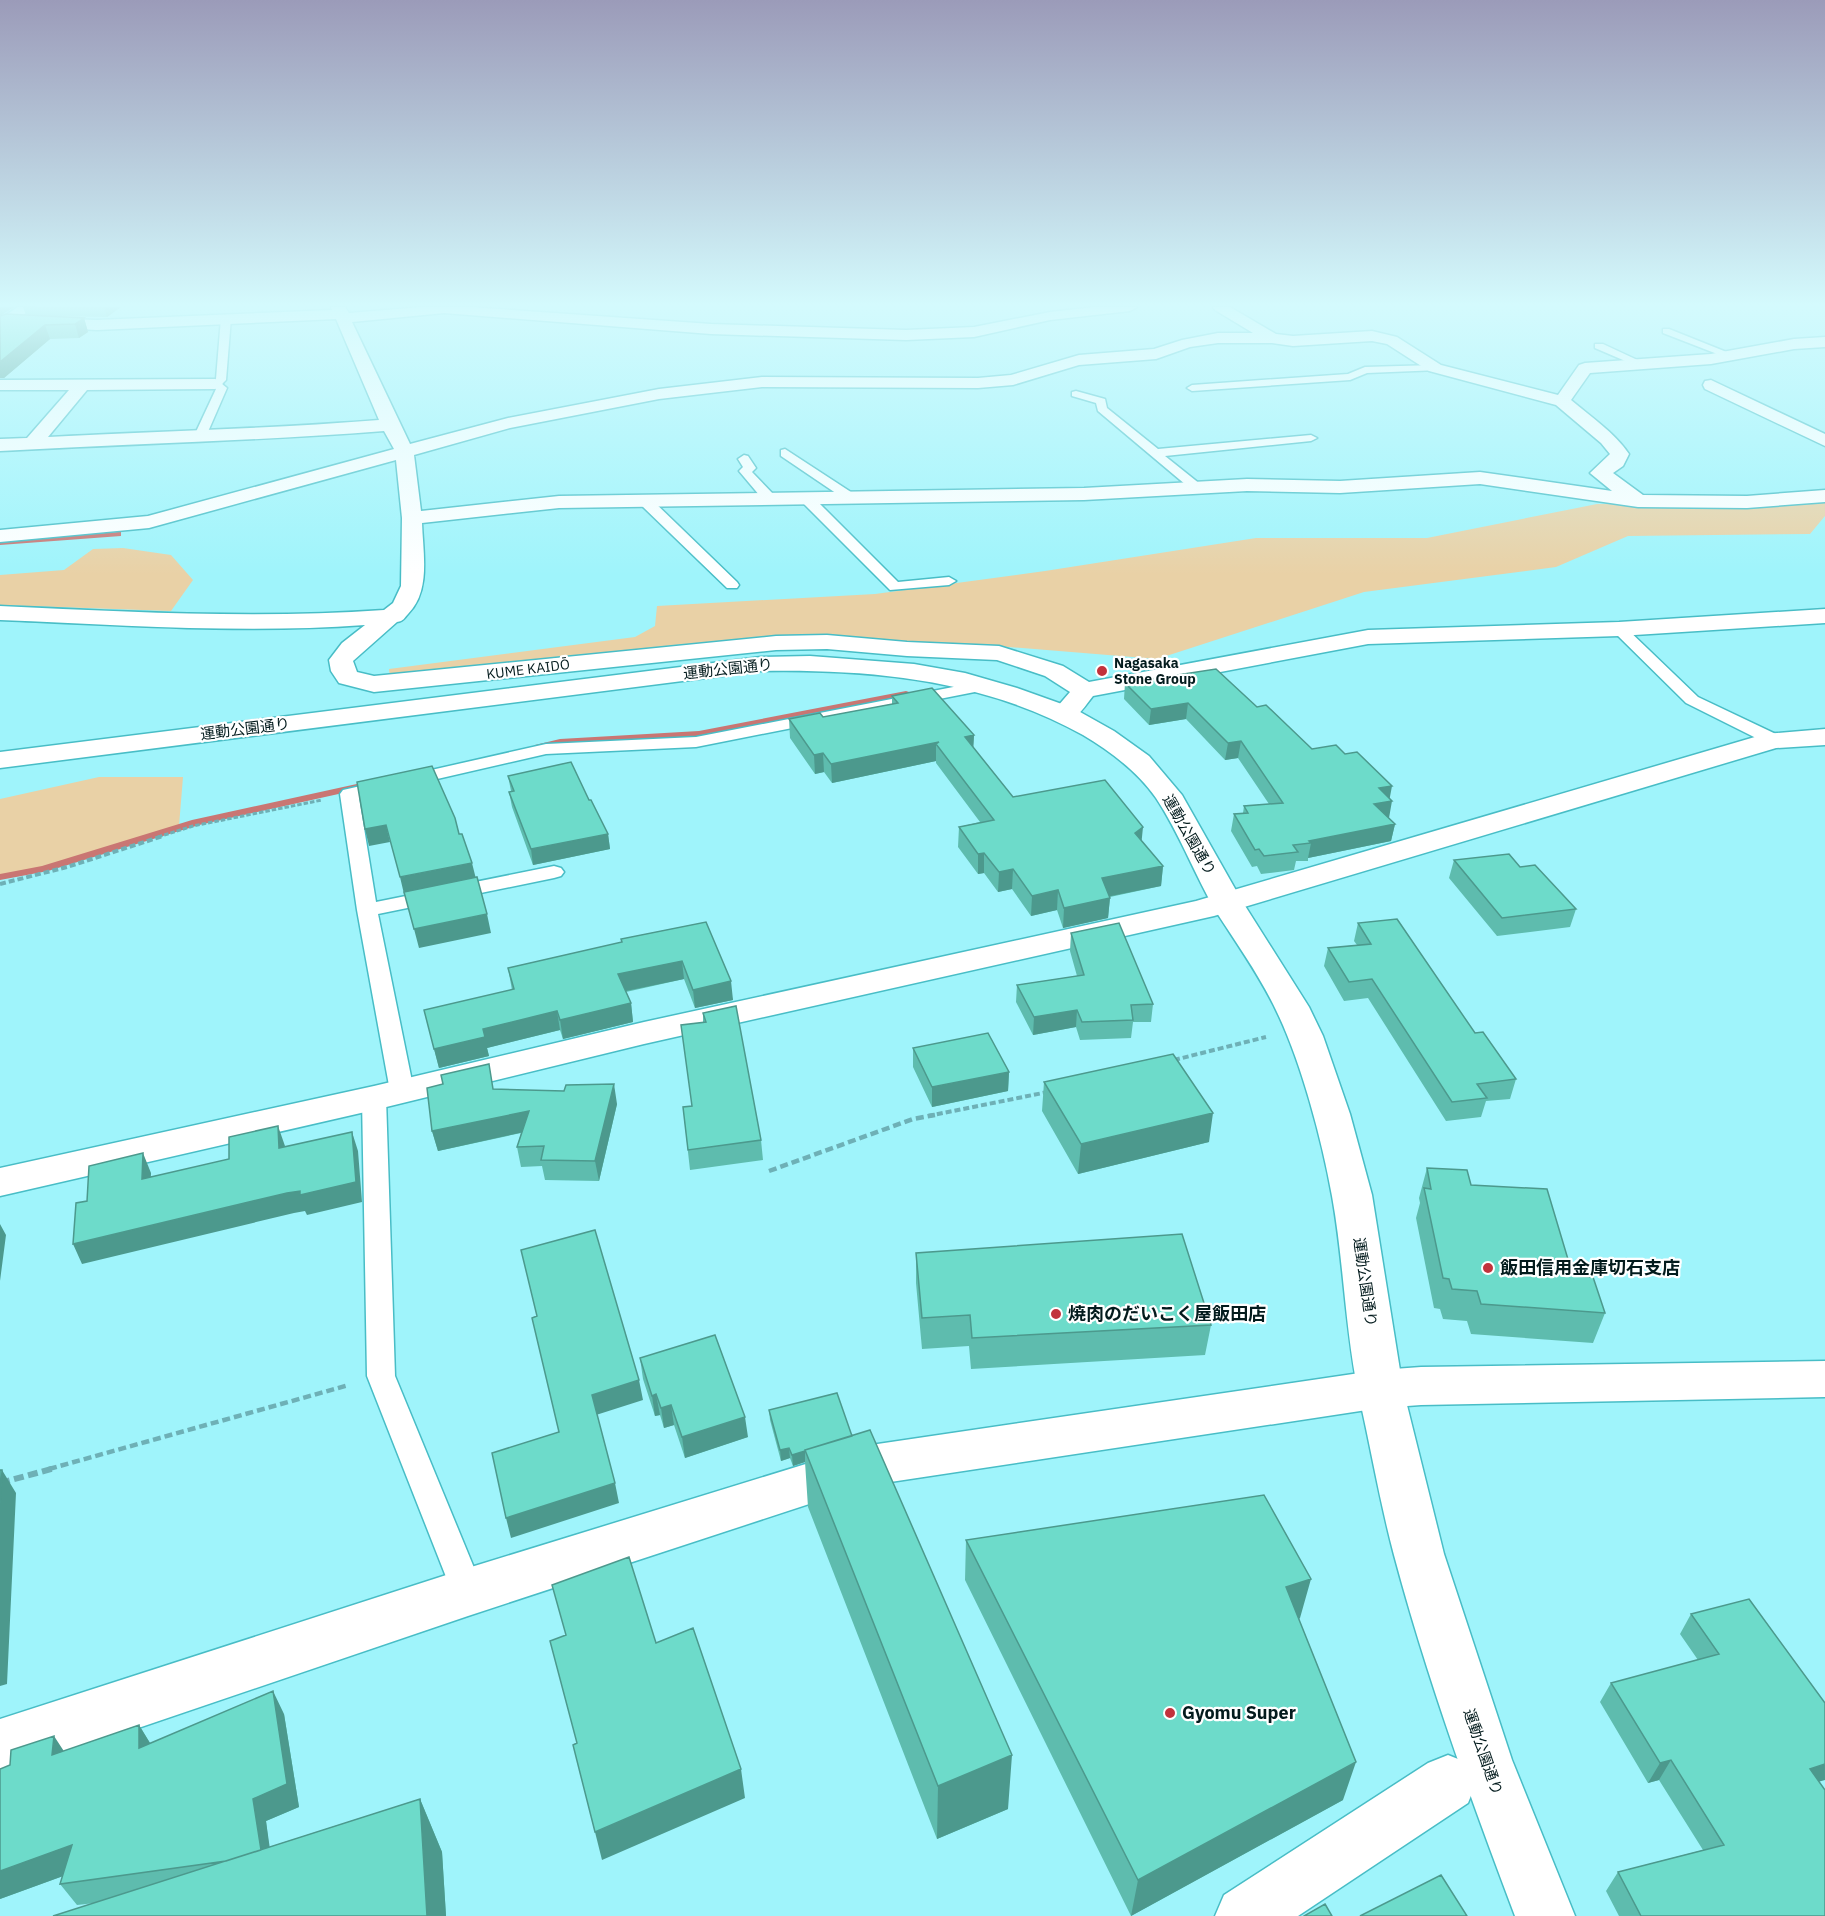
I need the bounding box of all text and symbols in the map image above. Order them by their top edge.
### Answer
street label: 運動公園通り [682,654,774,683]
place label: Nagasaka Stone Group [1114,654,1196,688]
street label: KUME KAIDŌ [485,655,571,683]
marker: Nagasaka Stone Group [1095,664,1109,678]
street label: 運動公園通り [199,714,291,743]
street label: 運動公園通り [1159,791,1220,878]
street label: 運動公園通り [1350,1236,1381,1328]
place label: 飯田信用金庫切石支店 [1500,1256,1680,1279]
marker: 飯田信用金庫切石支店 [1481,1261,1495,1275]
place label: 焼肉のだいこく屋飯田店 [1068,1302,1266,1325]
marker: 焼肉のだいこく屋飯田店 [1049,1307,1063,1321]
place label: Gyomu Super [1182,1701,1296,1724]
marker: Gyomu Super [1163,1706,1177,1720]
street label: 運動公園通り [1460,1706,1507,1797]

